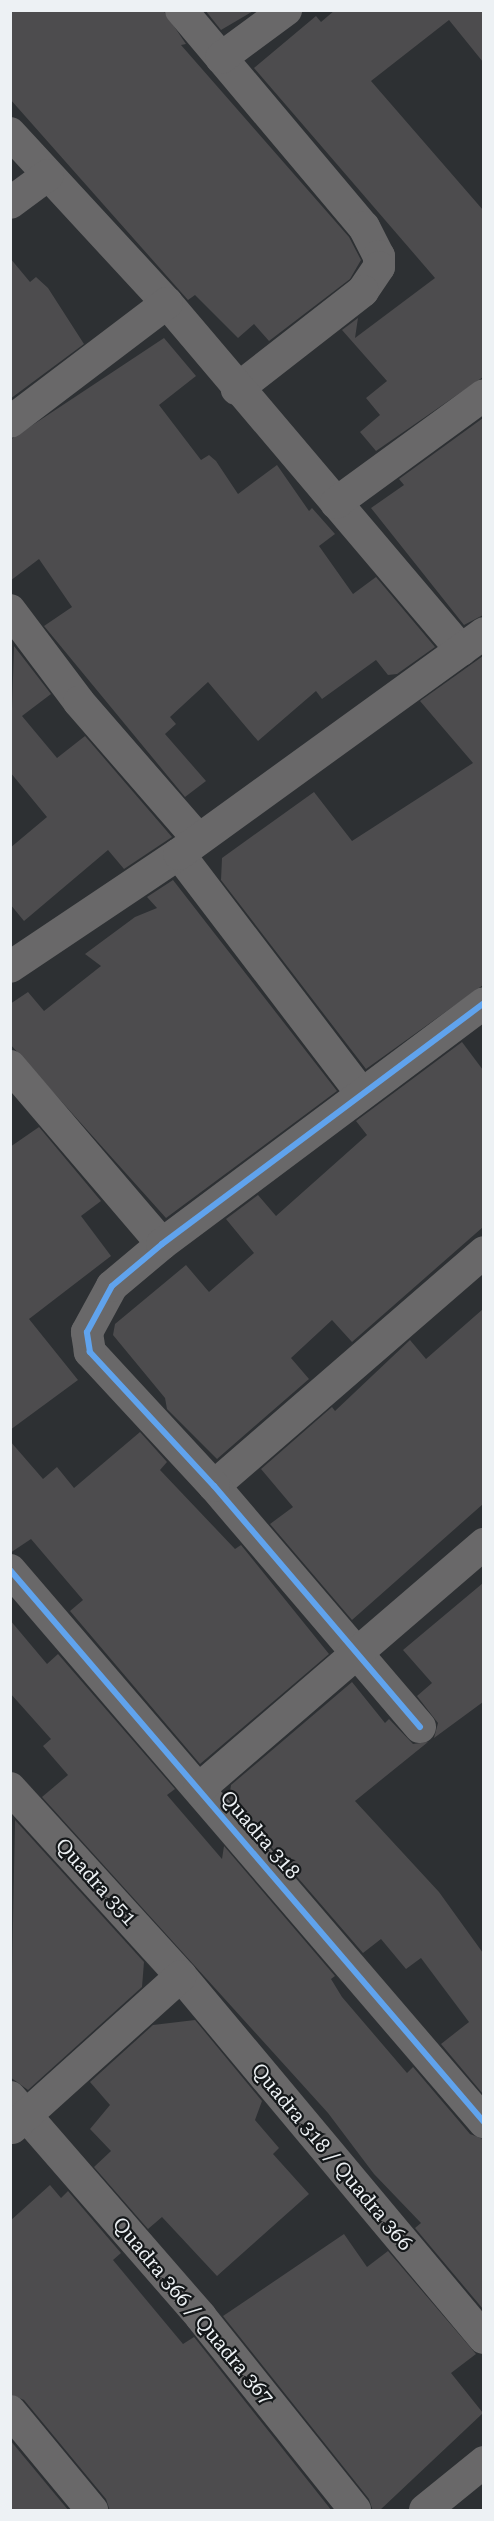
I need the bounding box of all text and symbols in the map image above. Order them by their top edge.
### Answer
street label: Quadra 318 [215,1786,305,1884]
street label: Quadra 351 [51,1833,141,1931]
street label: Quadra 318 / Quadra 366 [247,2058,417,2256]
street label: Quadra 366 / Quadra 367 [108,2212,278,2410]

